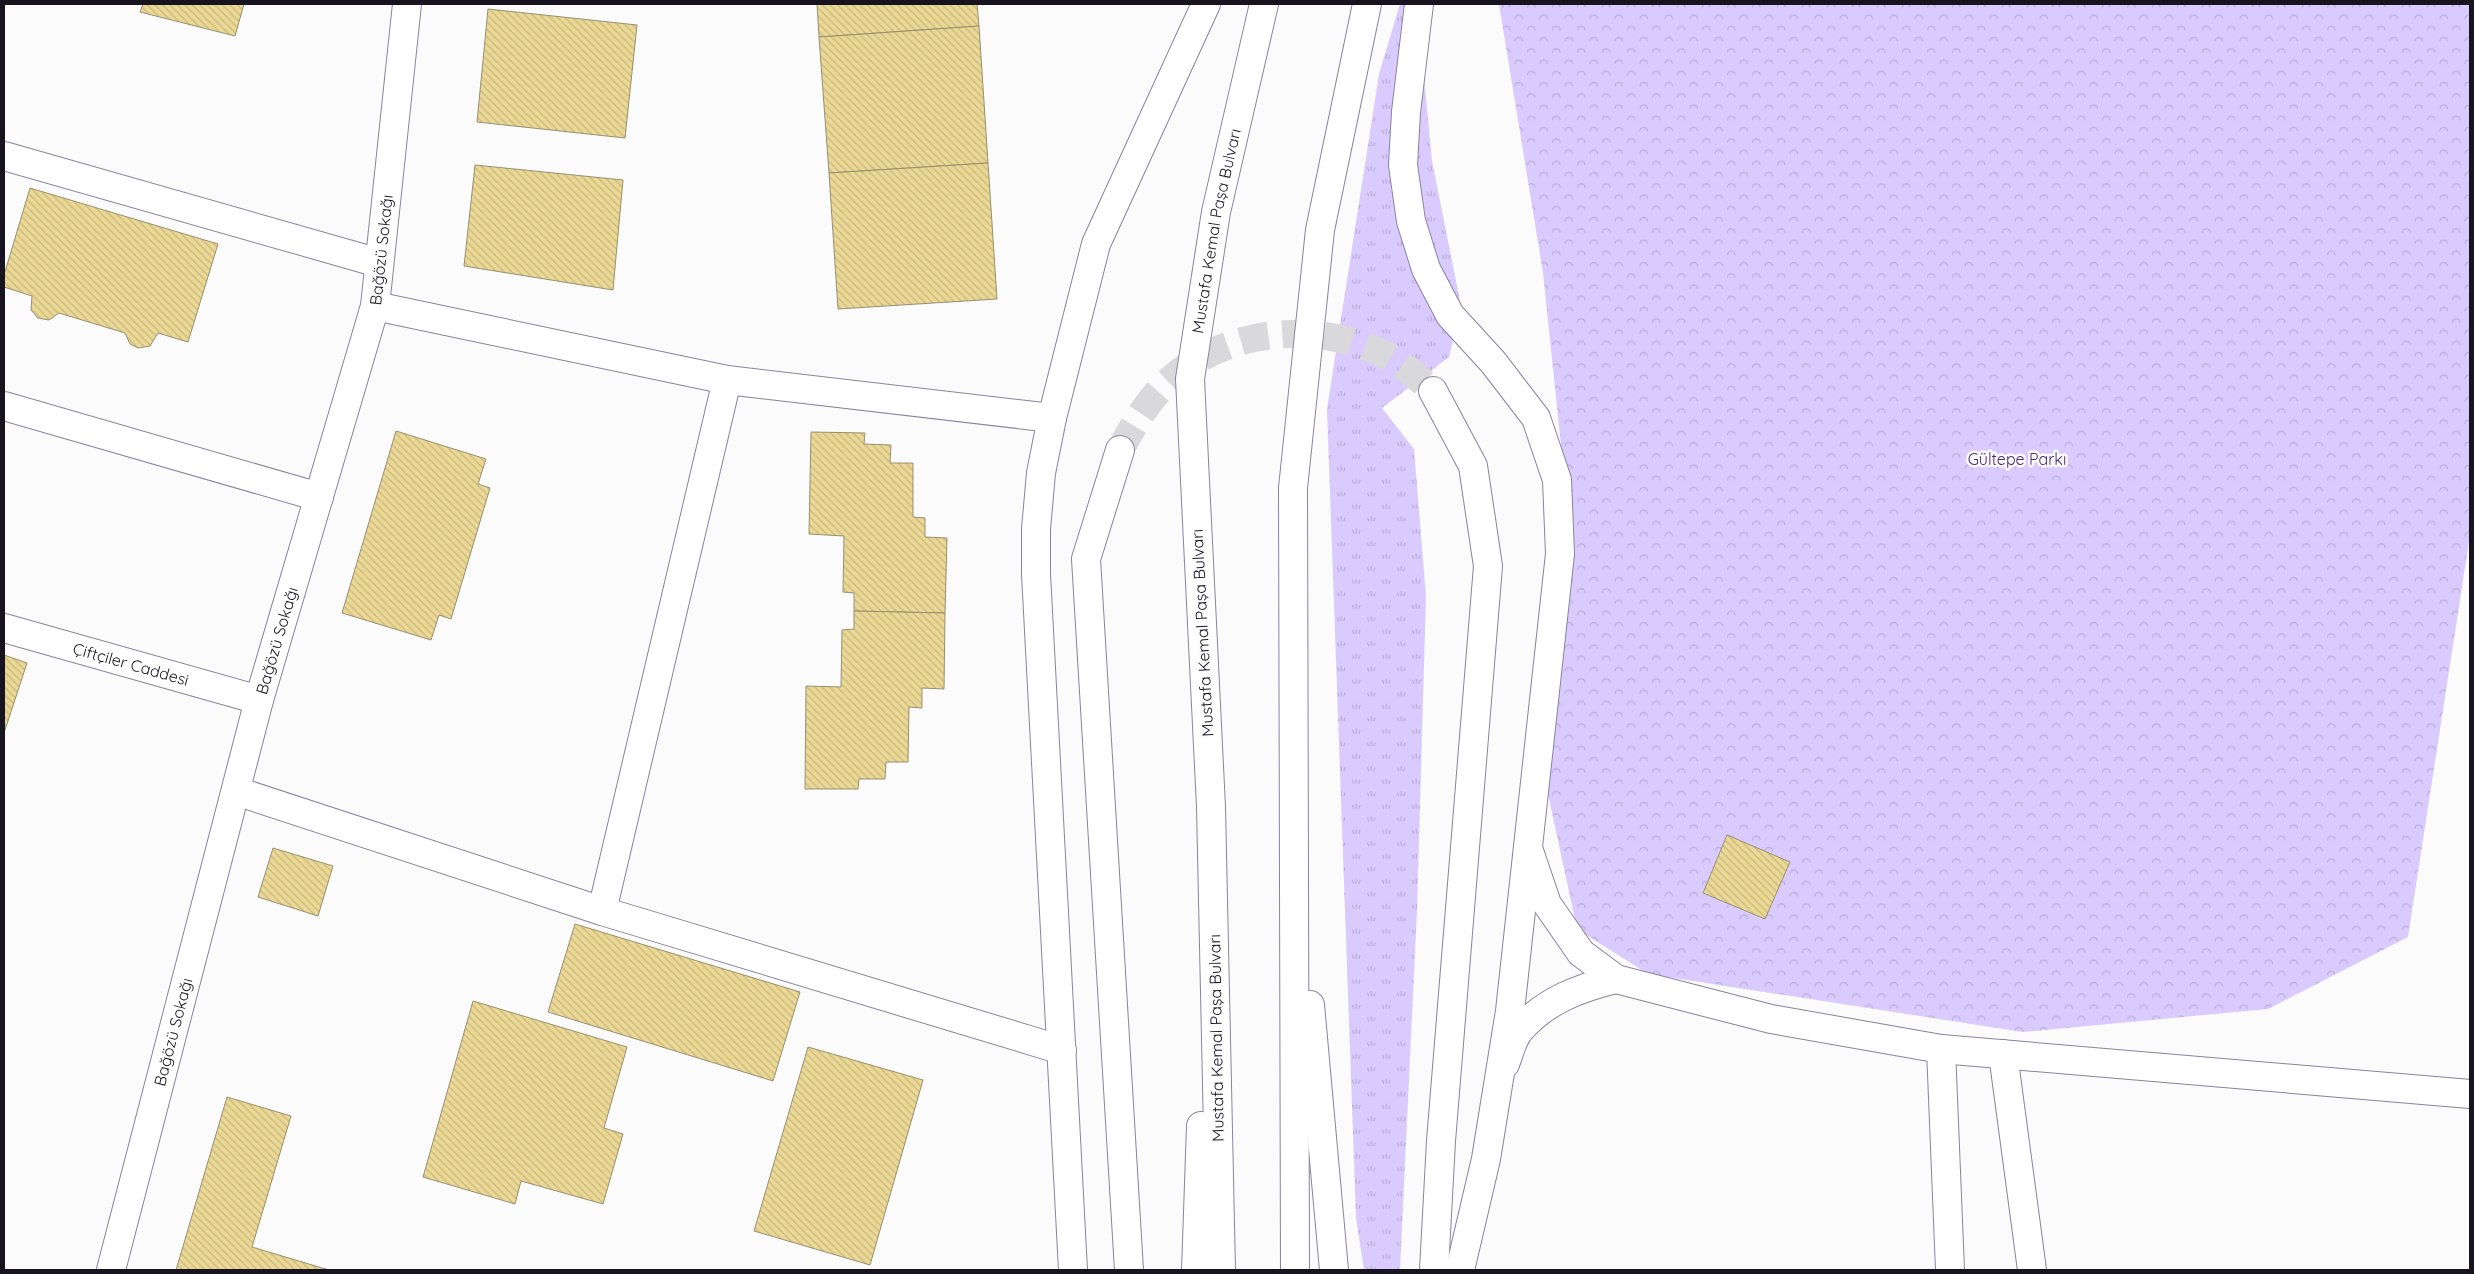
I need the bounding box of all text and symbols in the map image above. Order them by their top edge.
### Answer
street label: Mustafa Kemal Paşa Bulvarı [1187,127,1245,335]
street label: Bağözü Sokağı [365,194,397,306]
park label: Gültepe Parkı [1968,449,2066,469]
street label: Mustafa Kemal Paşa Bulvarı [1187,529,1217,737]
street label: Bağözü Sokağı [251,584,302,697]
street label: Çiftçiler Caddesi [71,638,191,690]
street label: Mustafa Kemal Paşa Bulvarı [1204,934,1228,1142]
street label: Bağözü Sokağı [149,976,196,1088]

